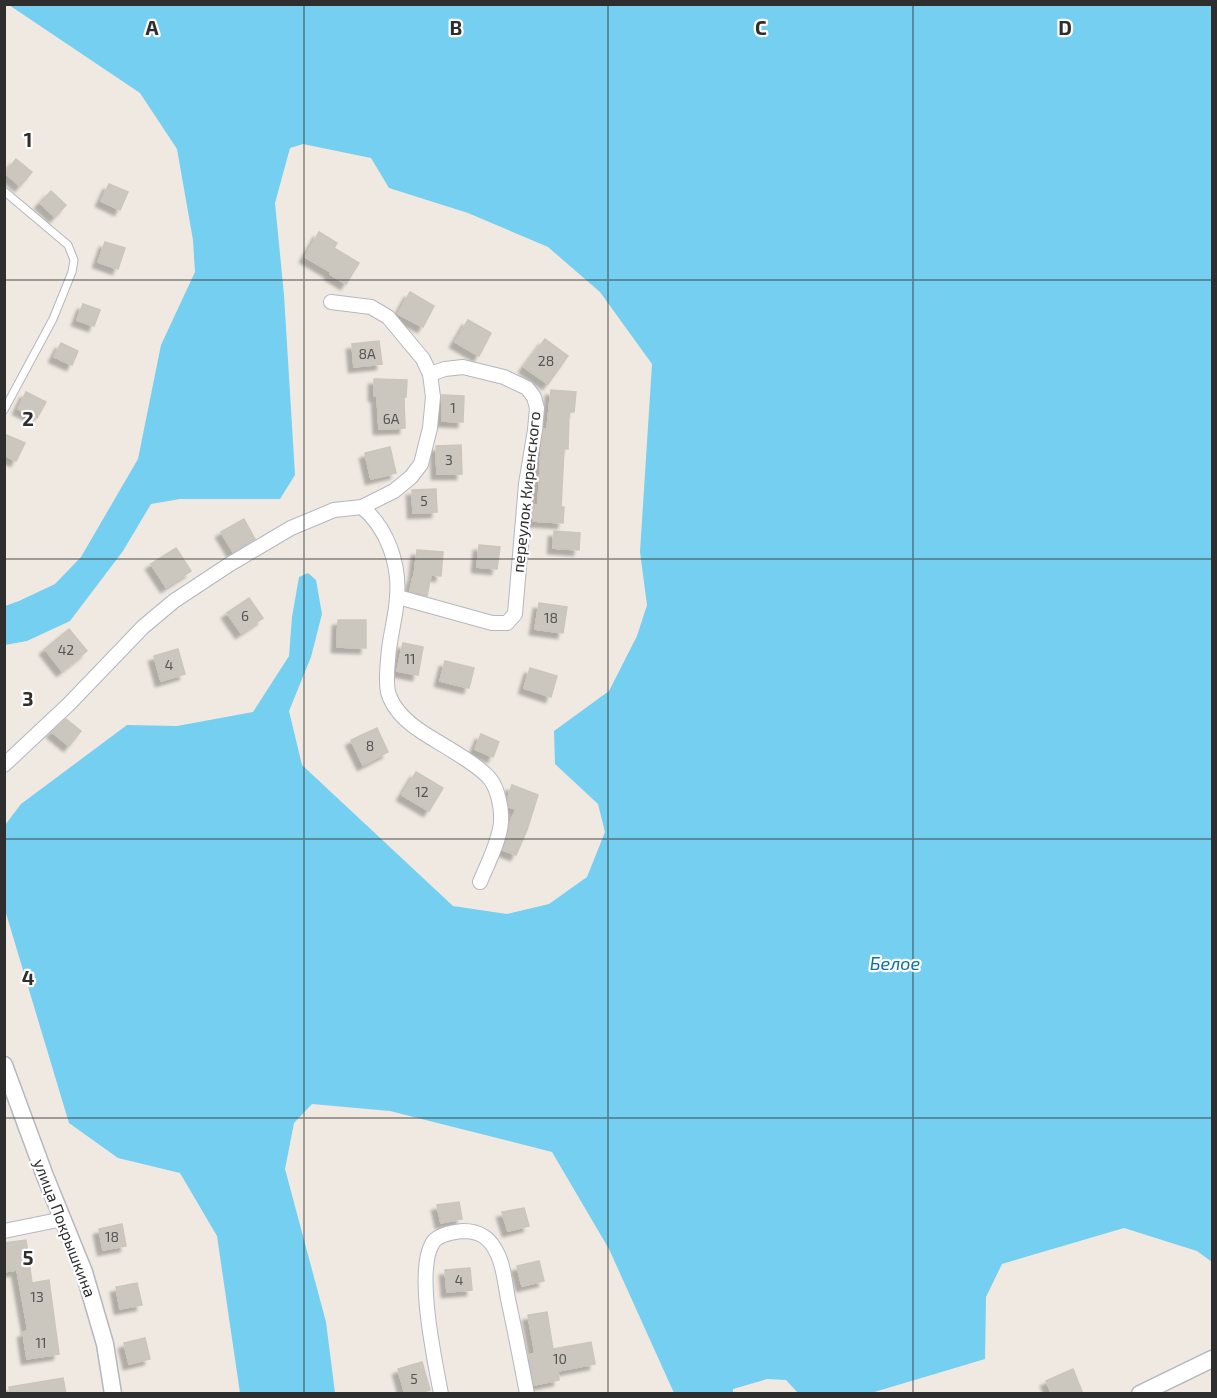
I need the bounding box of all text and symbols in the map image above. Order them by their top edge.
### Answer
text: A [145,15,159,39]
text: B [450,15,462,39]
text: C [755,15,767,39]
text: D [1058,15,1072,39]
text: 1 [24,127,32,151]
house number: 8А [358,345,376,362]
house number: 28 [538,352,554,369]
house number: 1 [450,399,456,416]
text: 2 [22,406,34,430]
house number: 6А [383,410,400,427]
street label: переулок Киренского [508,410,544,574]
house number: 3 [445,451,453,468]
house number: 5 [420,492,428,509]
house number: 6 [241,607,249,624]
house number: 18 [544,609,558,626]
house number: 42 [58,641,74,658]
house number: 11 [404,650,416,667]
house number: 4 [165,656,173,673]
text: 3 [22,686,34,710]
house number: 8 [366,737,374,754]
house number: 12 [415,783,429,800]
water label: Белое [870,952,921,974]
text: 4 [22,965,35,989]
street label: улица Покрышкина [29,1156,101,1300]
house number: 18 [105,1228,119,1245]
text: 5 [22,1245,34,1269]
house number: 4 [455,1271,463,1288]
house number: 13 [30,1288,44,1305]
house number: 11 [35,1334,47,1351]
house number: 10 [553,1350,567,1367]
house number: 5 [410,1370,418,1387]

